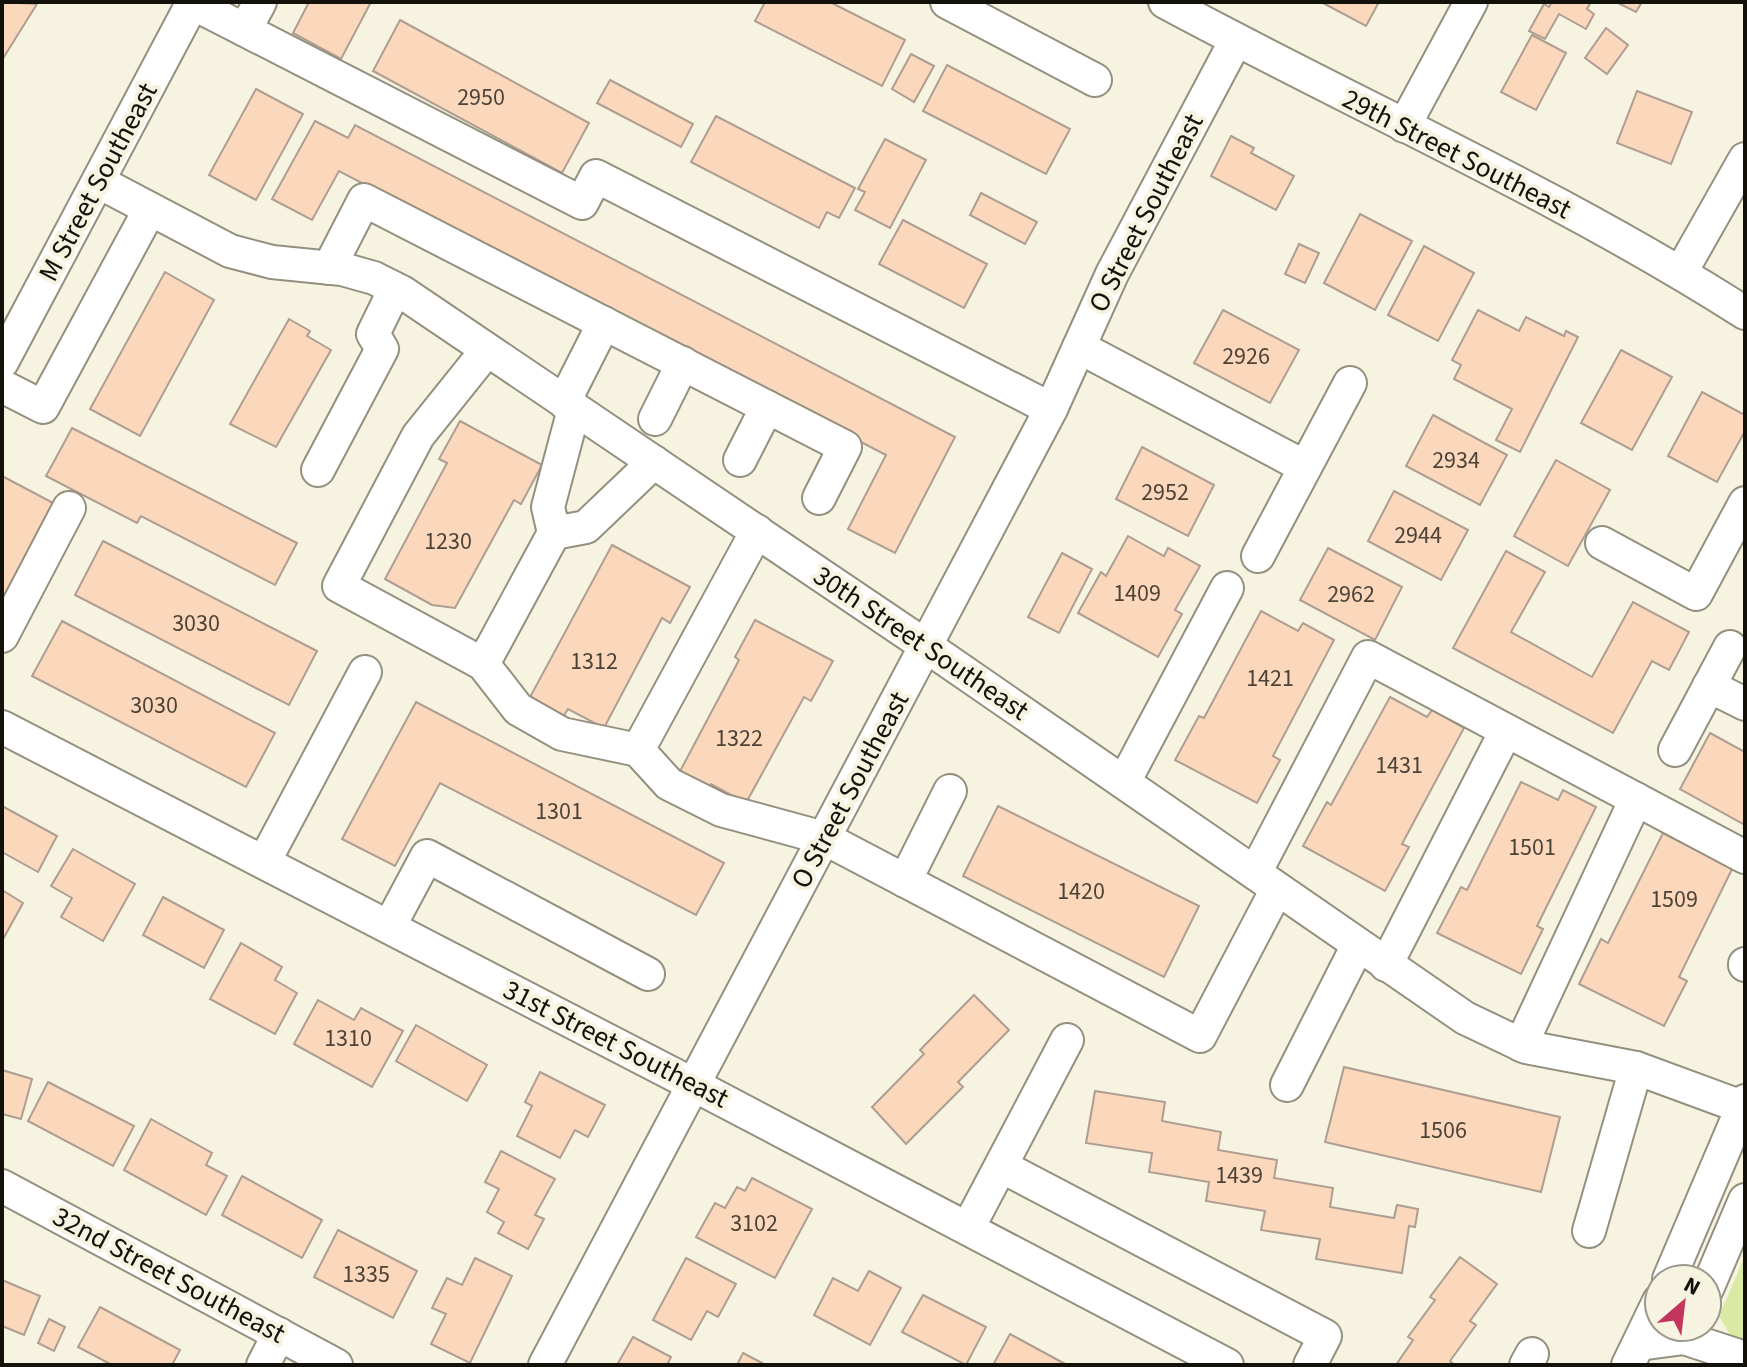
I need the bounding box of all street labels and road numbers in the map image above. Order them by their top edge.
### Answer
street label: M Street Southeast [29,75,168,289]
street label: 29th Street Southeast [1336,79,1579,229]
street label: O Street Southeast [1079,106,1214,319]
street label: 30th Street Southeast [805,556,1037,730]
street label: O Street Southeast [781,684,919,896]
street label: 31st Street Southeast [496,970,736,1118]
street label: 32nd Street Southeast [46,1197,293,1354]

